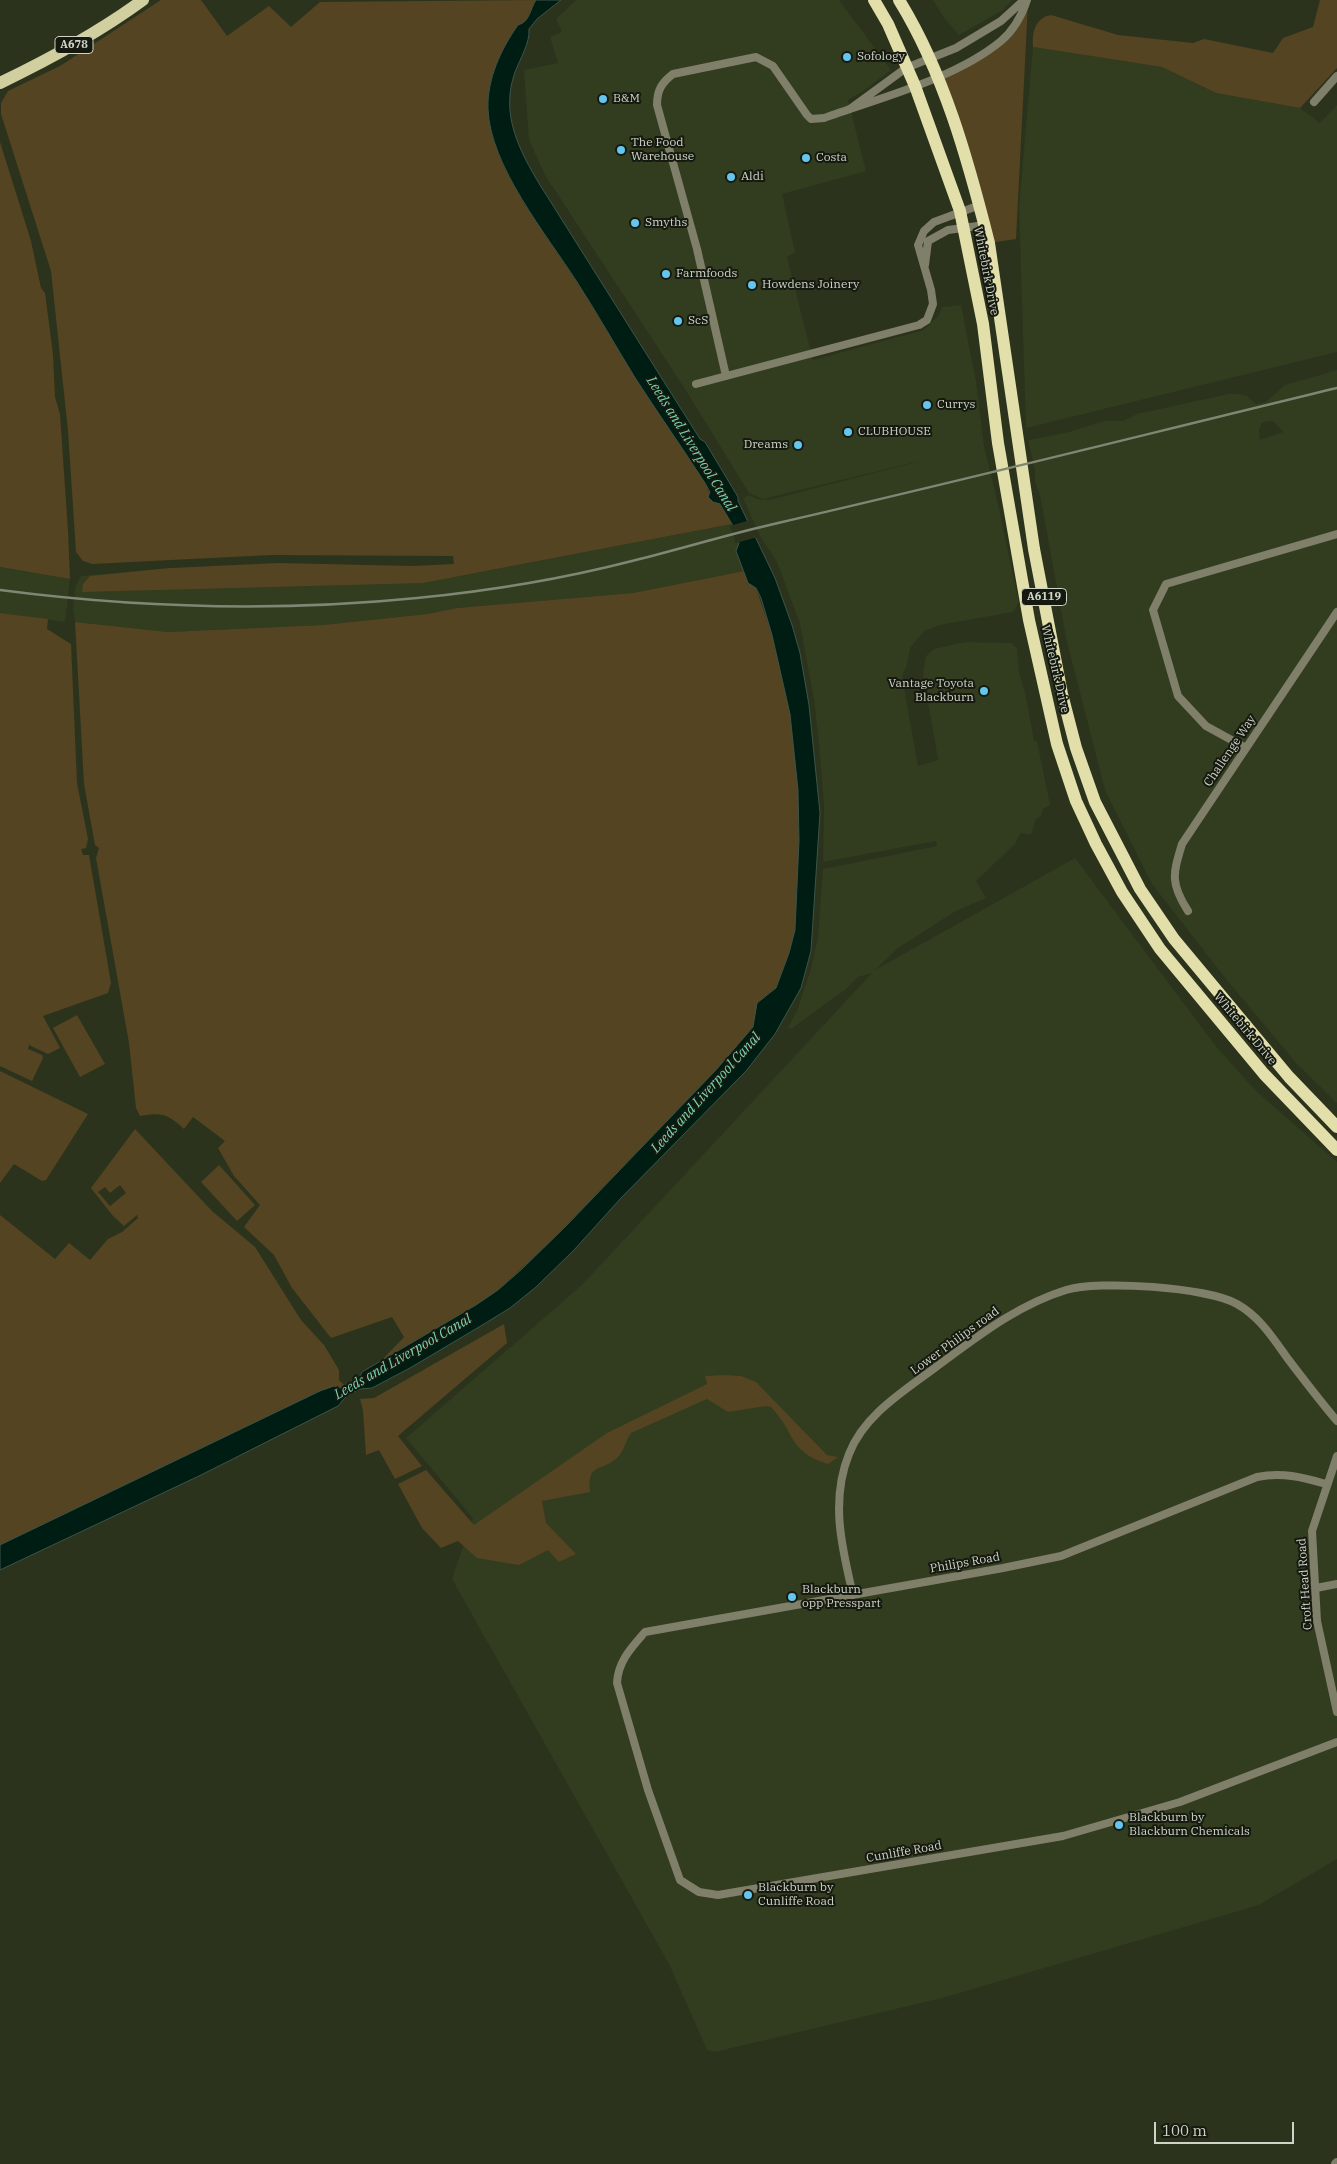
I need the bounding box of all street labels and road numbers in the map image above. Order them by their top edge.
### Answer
road number: A678 [55,36,93,54]
street label: Whitebirk Drive [970,226,1002,316]
road number: A6119 [1022,588,1066,606]
street label: Whitebirk Drive [1038,624,1072,714]
street label: Challenge Way [1201,713,1259,789]
street label: Whitebirk Drive [1211,990,1279,1068]
street label: Lower Philips road [908,1304,1002,1378]
street label: Croft Head Road [1295,1538,1315,1630]
street label: Philips Road [929,1550,1001,1576]
street label: Cunliffe Road [865,1838,943,1866]

